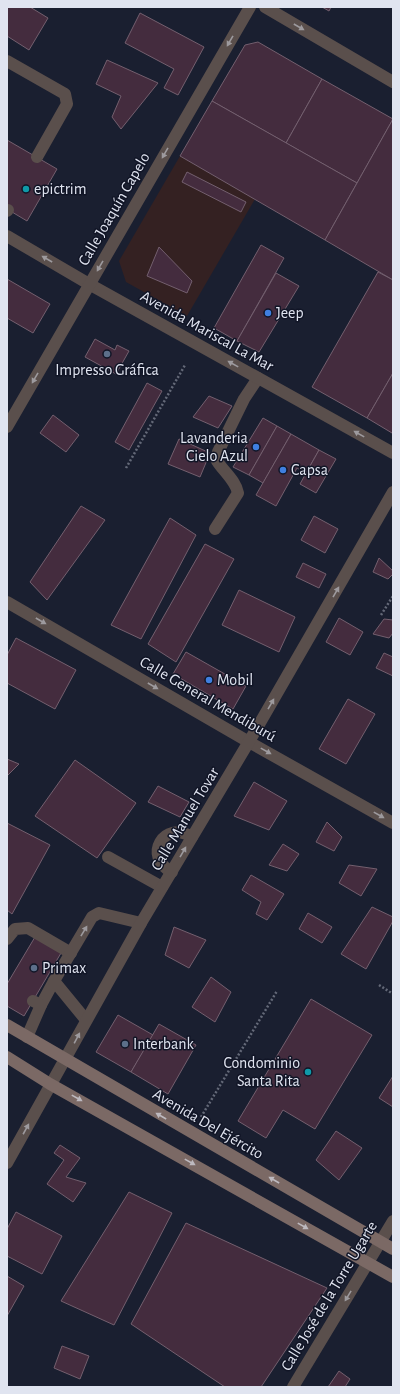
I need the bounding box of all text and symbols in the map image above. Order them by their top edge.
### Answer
one-way arrow [293,23,305,30]
one-way arrow [227,35,234,47]
one-way arrow [161,147,168,159]
street label: Calle Joaquín Capelo [75,150,153,268]
place label: epictrim [34,181,87,197]
marker: epictrim [21,184,31,194]
one-way arrow [41,256,53,263]
one-way arrow [96,260,103,272]
street label: Avenida Mariscal La Mar [138,288,277,375]
place label: Jeep [276,305,304,321]
marker: Jeep [263,308,273,318]
marker: Impresso Gráfica [102,349,112,359]
one-way arrow [227,361,239,367]
place label: Impresso Gráfica [55,362,159,378]
one-way arrow [32,373,38,384]
place label: Lavanderia Cielo Azul [180,430,248,464]
one-way arrow [353,431,365,438]
marker: Lavanderia Cielo Azul [251,442,261,452]
place label: Capsa [291,462,328,478]
marker: Capsa [278,465,288,475]
one-way arrow [332,586,339,598]
one-way arrow [35,618,47,625]
street label: Calle General Mendiburú [137,653,279,745]
place label: Mobil [217,672,253,688]
marker: Mobil [204,675,214,685]
one-way arrow [147,683,159,690]
one-way arrow [267,698,274,710]
one-way arrow [260,748,272,755]
street label: Calle Manuel Tovar [148,764,222,873]
one-way arrow [373,812,385,819]
one-way arrow [180,846,187,858]
one-way arrow [80,925,87,937]
place label: Primax [42,960,86,976]
marker: Primax [29,963,39,973]
one-way arrow [74,1032,80,1044]
place label: Interbank [133,1036,195,1052]
marker: Interbank [120,1039,130,1049]
place label: Condominio Santa Rita [223,1055,300,1089]
marker: Condominio Santa Rita [303,1067,313,1077]
street label: Avenida Del Ejército [149,1086,266,1163]
one-way arrow [71,1095,82,1102]
one-way arrow [156,1112,167,1119]
one-way arrow [22,1123,29,1135]
one-way arrow [184,1159,196,1166]
one-way arrow [268,1177,280,1184]
street label: Calle José de la Torre Ugarte [278,1218,380,1374]
one-way arrow [297,1223,309,1230]
one-way arrow [344,1290,351,1302]

